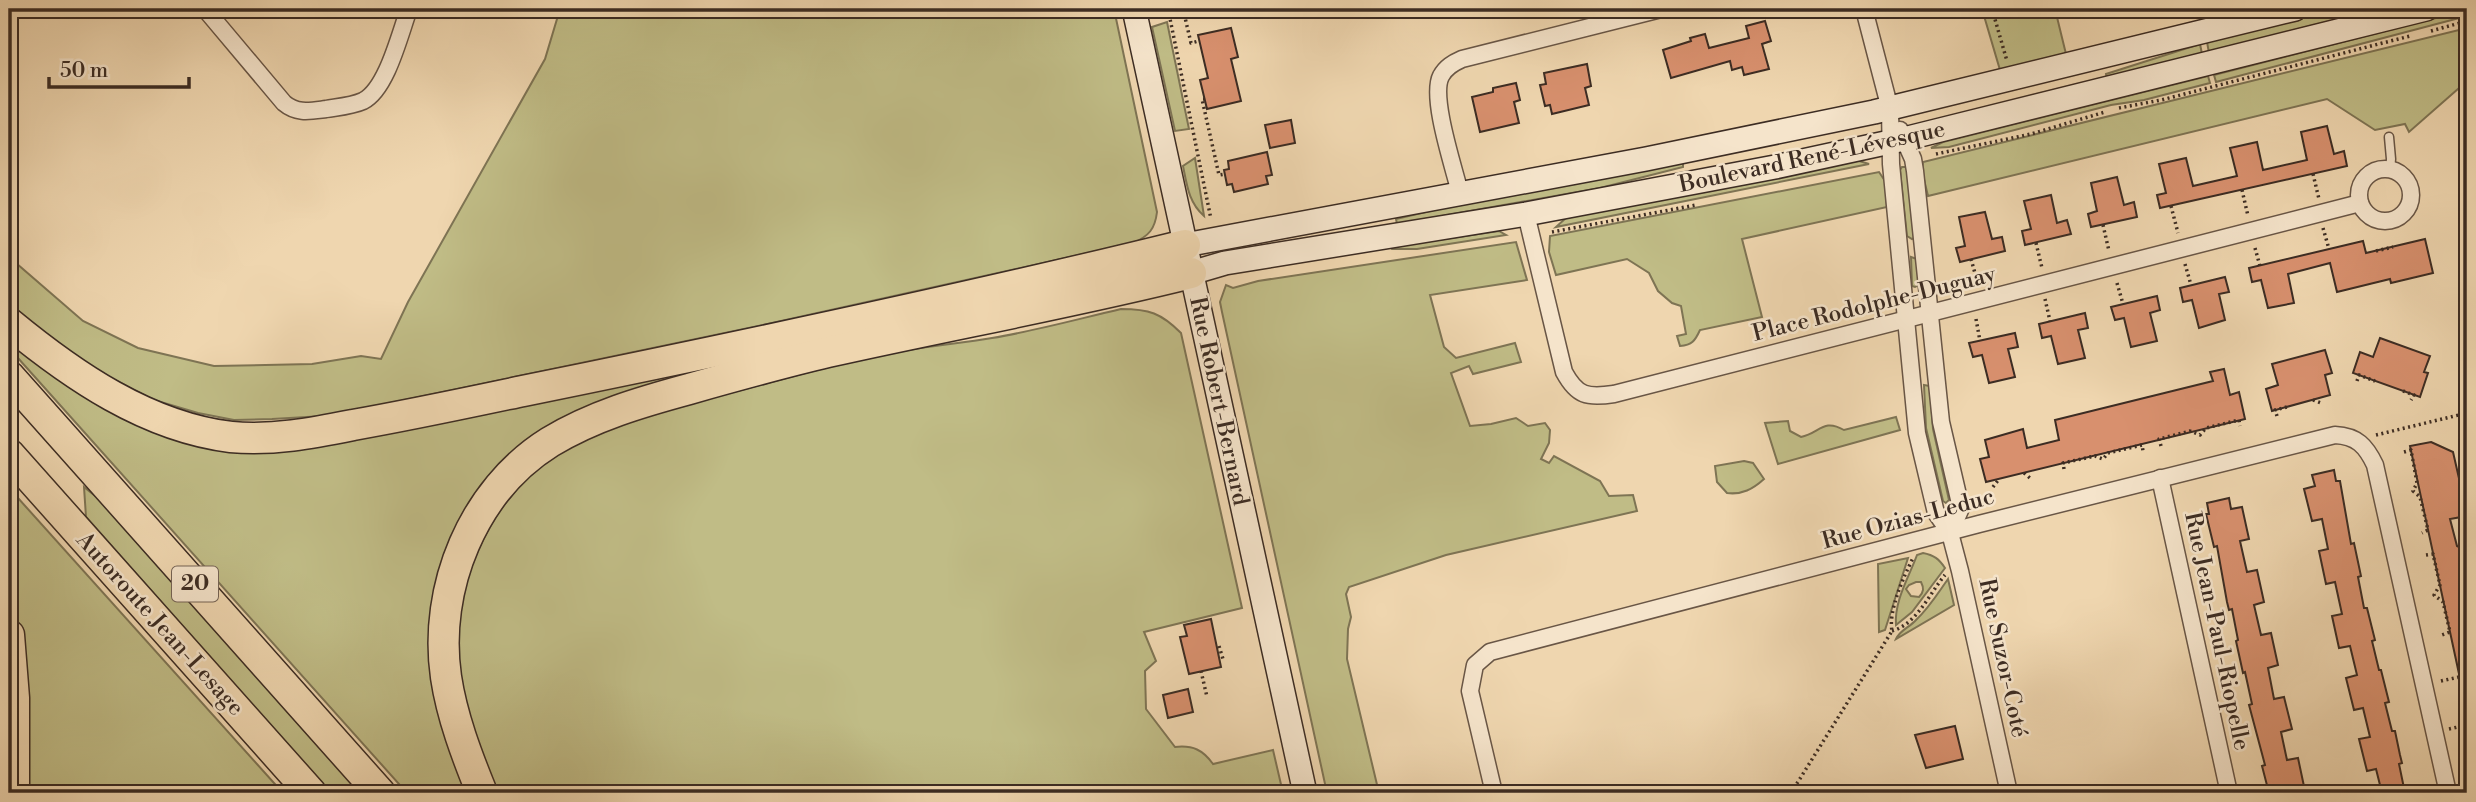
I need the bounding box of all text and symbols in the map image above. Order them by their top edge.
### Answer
scale bar [49,46,189,90]
text: 50 m [60,58,108,84]
street label: Boulevard René-Lévesque [1675,115,1948,199]
street label: Place Rodolphe-Duguay [1749,260,1999,348]
street label: Rue Robert-Bernard [1183,294,1255,508]
street label: Rue Ozias-Leduc [1819,483,1997,555]
street label: Rue Jean-Paul-Riopelle [2178,509,2256,753]
street label: Autoroute Jean-Lesage [70,526,250,722]
road number: 20 [172,566,218,602]
street label: Rue Suzor-Coté [1972,576,2034,740]

